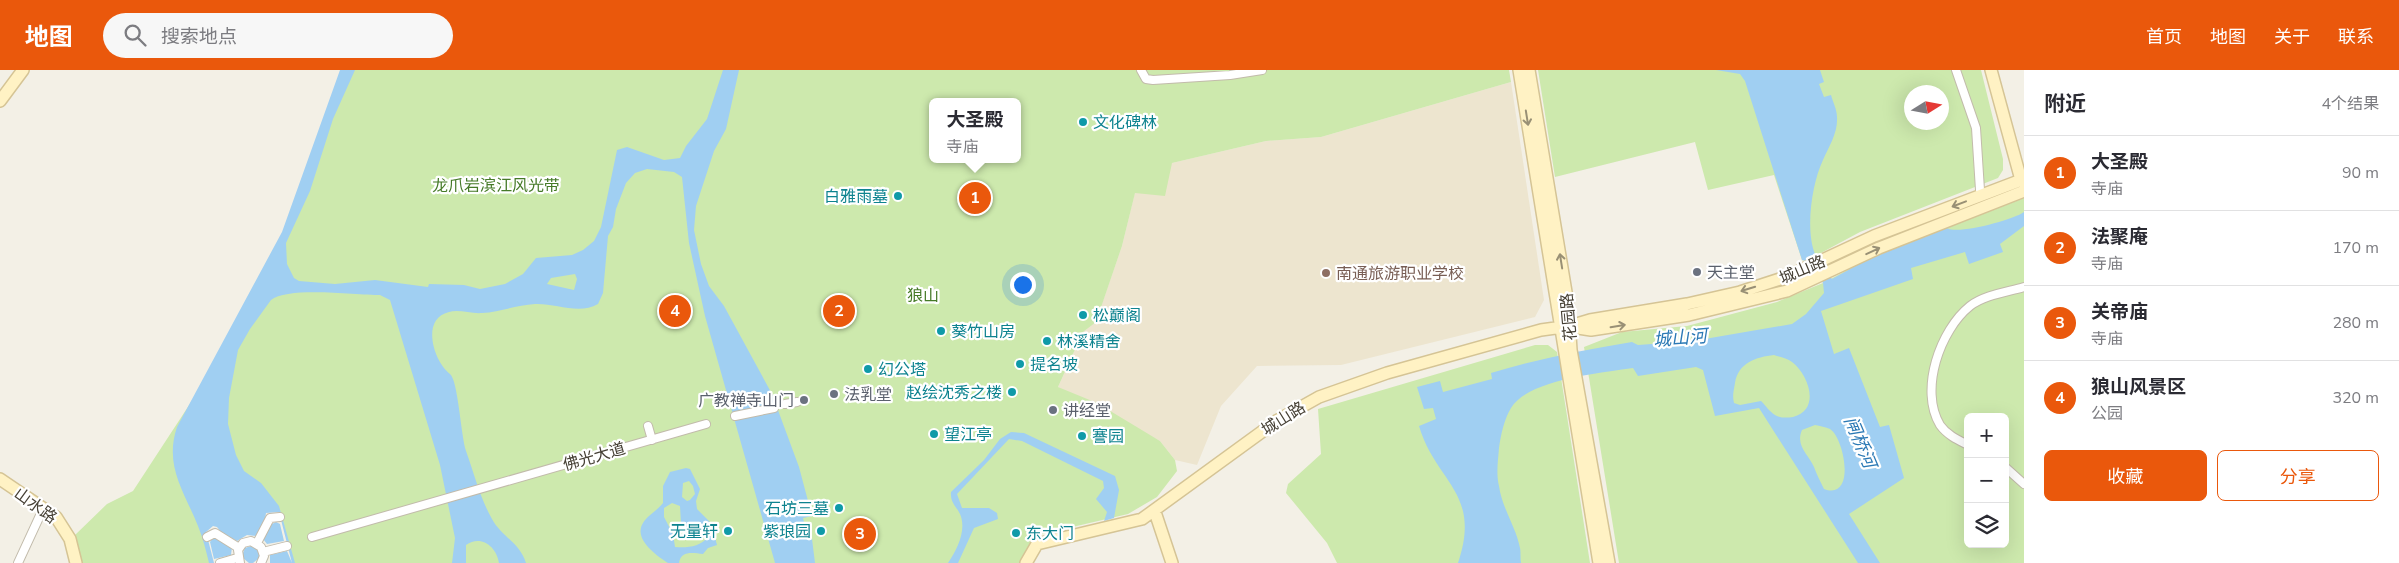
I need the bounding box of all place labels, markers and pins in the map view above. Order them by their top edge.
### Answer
place label: 文化碑林 [1093,112,1157,134]
marker: 文化碑林 [1077,116,1089,128]
pin: 1 [959,179,991,217]
place label: 白雅雨墓 [824,186,888,208]
marker: 白雅雨墓 [892,190,904,202]
place label: 天主堂 [1707,262,1755,284]
place label: 南通旅游职业学校 [1336,263,1464,285]
marker: 天主堂 [1691,266,1703,278]
marker: 南通旅游职业学校 [1320,267,1332,279]
pin: 4 [659,292,691,330]
pin: 2 [823,292,855,330]
place label: 松巅阁 [1093,305,1141,327]
marker: 松巅阁 [1077,309,1089,321]
place label: 葵竹山房 [951,321,1015,343]
marker: 葵竹山房 [935,325,947,337]
place label: 林溪精舍 [1057,331,1121,353]
marker: 林溪精舍 [1041,335,1053,347]
place label: 提名坡 [1030,354,1078,376]
marker: 提名坡 [1014,358,1026,370]
place label: 幻公塔 [878,359,926,381]
marker: 幻公塔 [862,363,874,375]
place label: 赵绘沈秀之楼 [906,382,1002,404]
place label: 法乳堂 [844,384,892,406]
marker: 赵绘沈秀之楼 [1006,386,1018,398]
marker: 法乳堂 [828,388,840,400]
place label: 广教禅寺山门 [698,390,794,412]
marker: 广教禅寺山门 [798,394,810,406]
place label: 讲经堂 [1063,400,1111,422]
marker: 讲经堂 [1047,404,1059,416]
place label: 望江亭 [944,424,992,446]
place label: 謇园 [1092,426,1124,448]
marker: 望江亭 [928,428,940,440]
marker: 謇园 [1076,430,1088,442]
place label: 石坊三墓 [765,498,829,520]
marker: 石坊三墓 [833,502,845,514]
pin: 3 [844,515,876,553]
place label: 无量轩 [670,521,718,543]
place label: 紫琅园 [763,521,811,543]
place label: 东大门 [1026,523,1074,545]
marker: 无量轩 [722,525,734,537]
marker: 紫琅园 [815,525,827,537]
marker: 东大门 [1010,527,1022,539]

